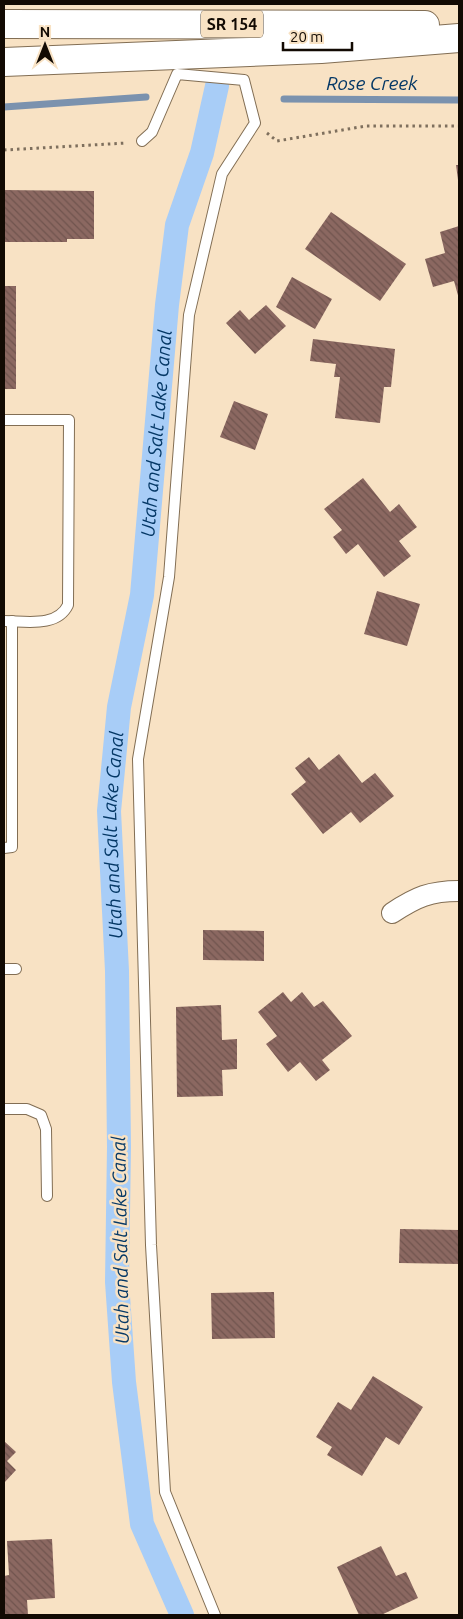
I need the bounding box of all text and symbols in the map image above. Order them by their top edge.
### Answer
road number: SR 154 [201,10,263,38]
north arrow [20,20,70,70]
scale bar [283,20,352,52]
text: N [40,24,50,40]
text: 20 m [290,28,323,45]
water label: Rose Creek [326,72,418,94]
water label: Utah and Salt Lake Canal [136,328,176,538]
water label: Utah and Salt Lake Canal [98,730,128,940]
water label: Utah and Salt Lake Canal [107,1135,133,1344]

